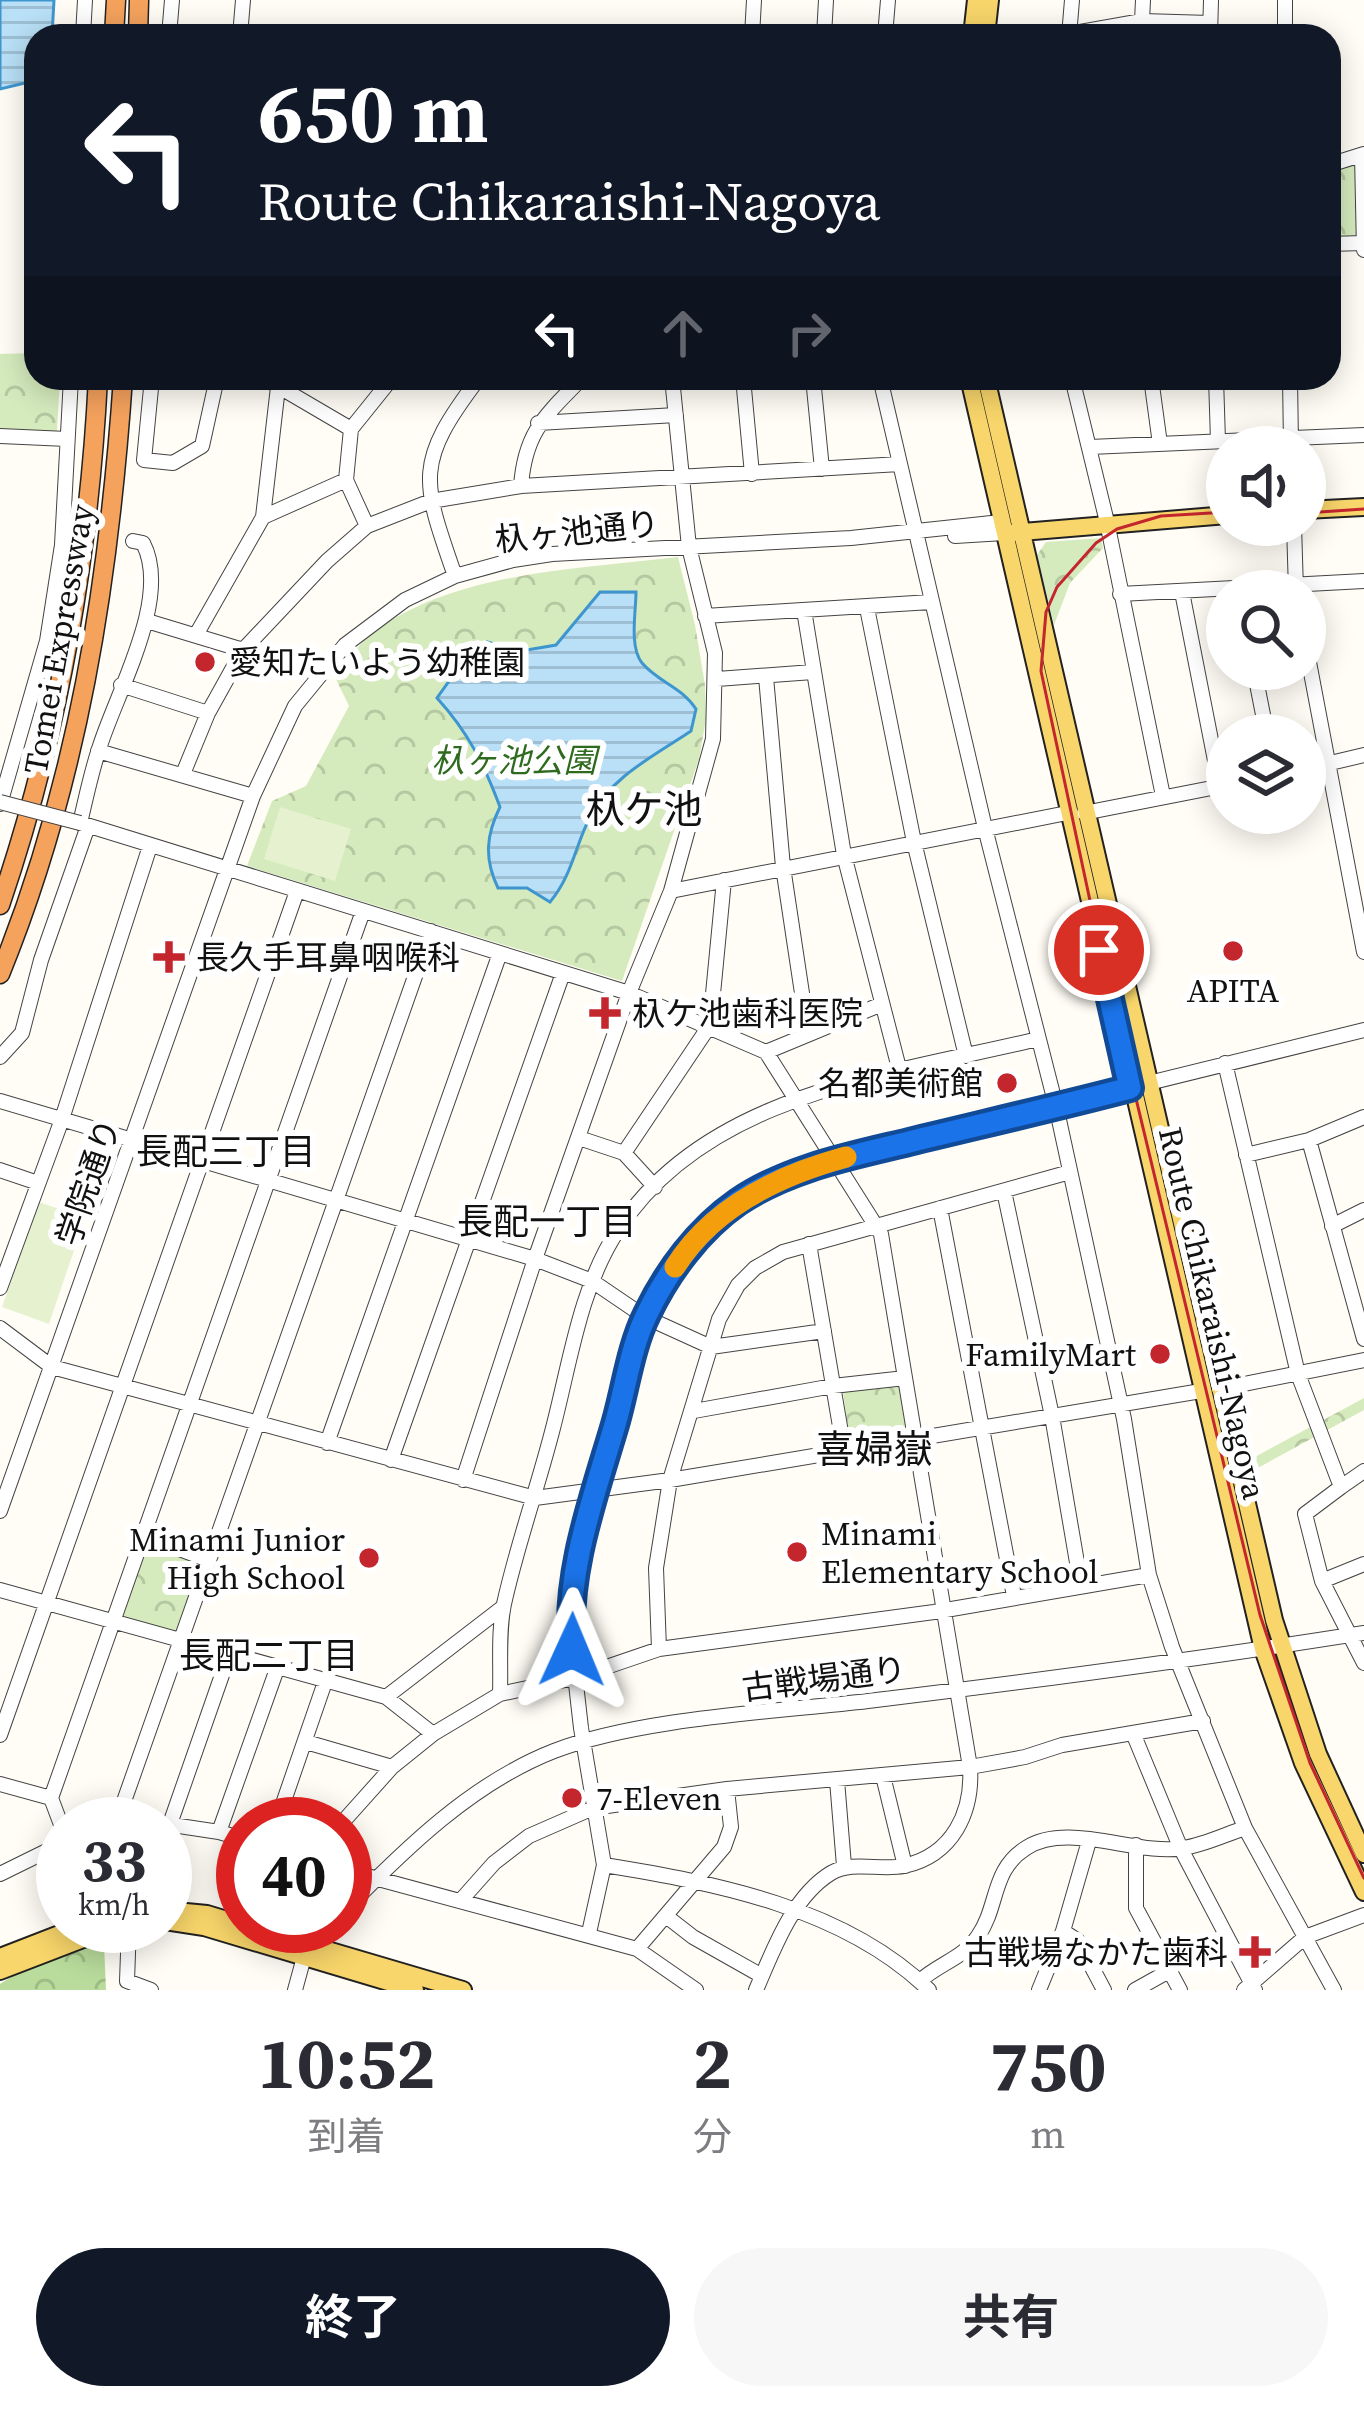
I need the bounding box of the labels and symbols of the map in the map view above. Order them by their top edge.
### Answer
street label: 杁ヶ池通り [493,500,661,562]
street label: Tomei Expressway [13,501,104,777]
place label: 愛知たいよう幼稚園 [229,640,525,685]
marker: 愛知たいよう幼稚園 [192,649,218,675]
park label: 杁ヶ池公園 [432,738,601,783]
district label: 杁ケ池 [585,783,703,836]
pin [1048,899,1150,1001]
place label: 長久手耳鼻咽喉科 [196,935,460,980]
marker: APITA [1220,938,1246,964]
marker: 長久手耳鼻咽喉科 [153,941,185,973]
place label: APITA [1187,968,1279,1013]
place label: 杁ケ池歯科医院 [632,991,863,1036]
marker: 杁ケ池歯科医院 [589,997,621,1029]
place label: 名都美術館 [818,1061,983,1106]
marker: 名都美術館 [994,1070,1020,1096]
street label: 学院通り [46,1112,131,1252]
street label: Route Chikaraishi-Nagoya [1148,1123,1277,1504]
district label: 長配三丁目 [136,1127,316,1176]
district label: 長配一丁目 [457,1197,637,1246]
place label: FamilyMart [965,1332,1136,1377]
marker: FamilyMart [1147,1341,1173,1367]
district label: 喜婦嶽 [815,1423,933,1476]
place label: Minami Elementary School [821,1511,1099,1594]
place label: Minami Junior High School [129,1517,345,1600]
marker: Minami Elementary School [784,1539,810,1565]
marker: Minami Junior High School [356,1545,382,1571]
position arrow [509,1587,635,1713]
district label: 長配二丁目 [179,1631,359,1680]
street label: 古戦場通り [739,1646,909,1711]
place label: 7-Eleven [596,1776,722,1821]
marker: 7-Eleven [559,1785,585,1811]
speed limit sign: 40 [216,1797,372,1953]
place label: 古戦場なかた歯科 [964,1930,1228,1975]
marker: 古戦場なかた歯科 [1239,1936,1271,1968]

